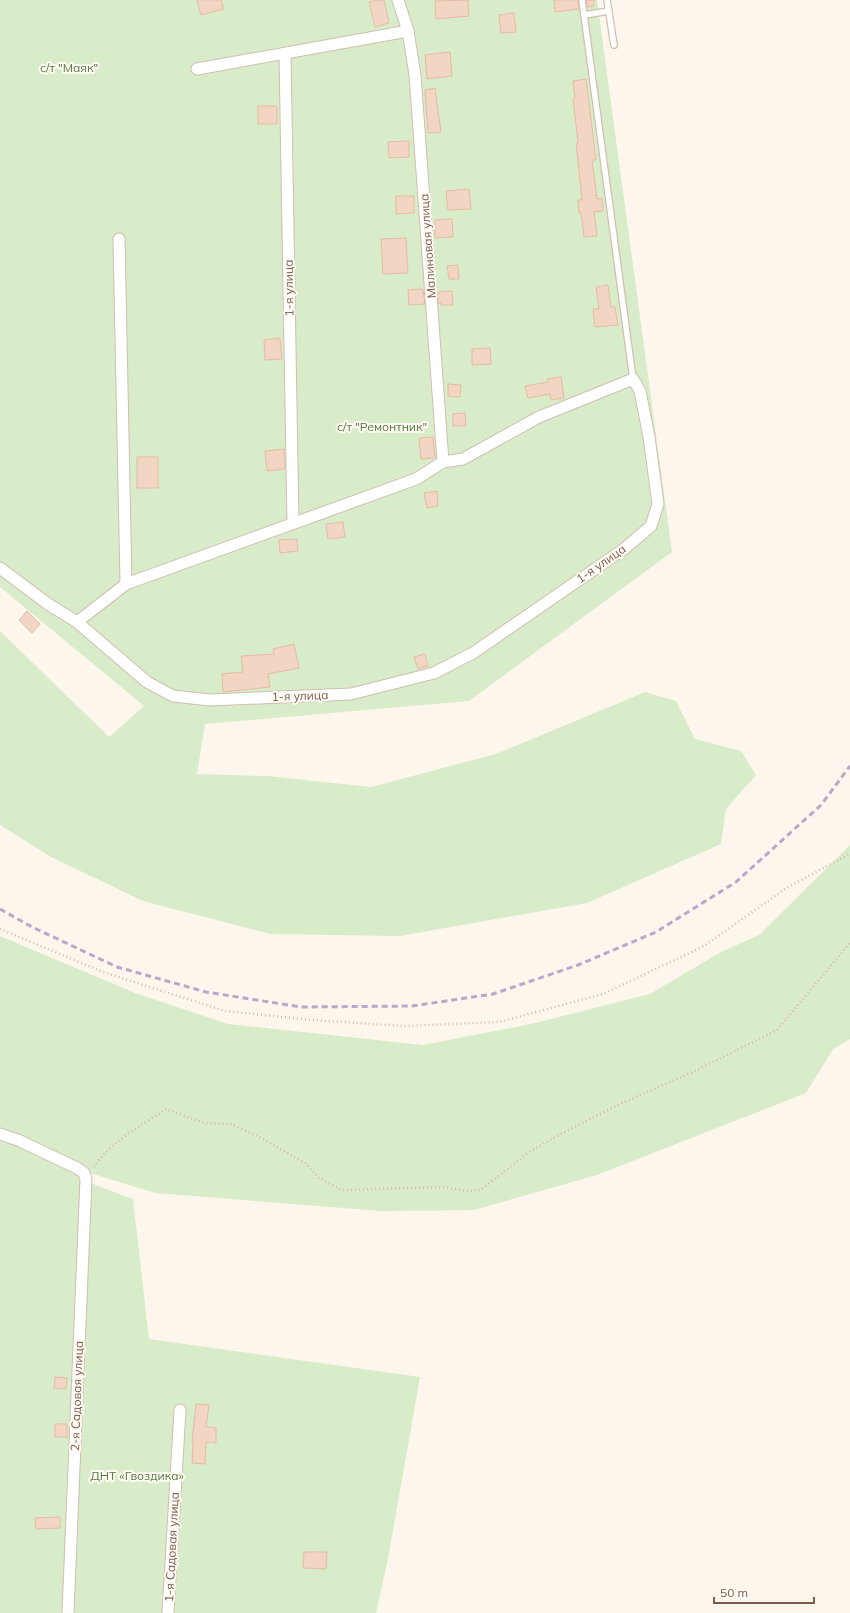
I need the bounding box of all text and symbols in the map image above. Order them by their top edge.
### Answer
park label: с/т "Маяк" [40,60,98,75]
street label: Малиновая улица [416,193,439,299]
street label: 1-я улица [281,259,296,317]
park label: с/т "Ремонтник" [337,419,427,434]
street label: 1-я улица [573,541,628,586]
street label: 1-я улица [271,687,329,704]
street label: 2-я Садовая улица [67,1341,86,1451]
park label: ДНТ «Гвоздика» [90,1468,185,1483]
street label: 1-я Садовая улица [161,1491,182,1603]
scale bar [714,1579,814,1605]
text: 50 m [720,1585,748,1600]

